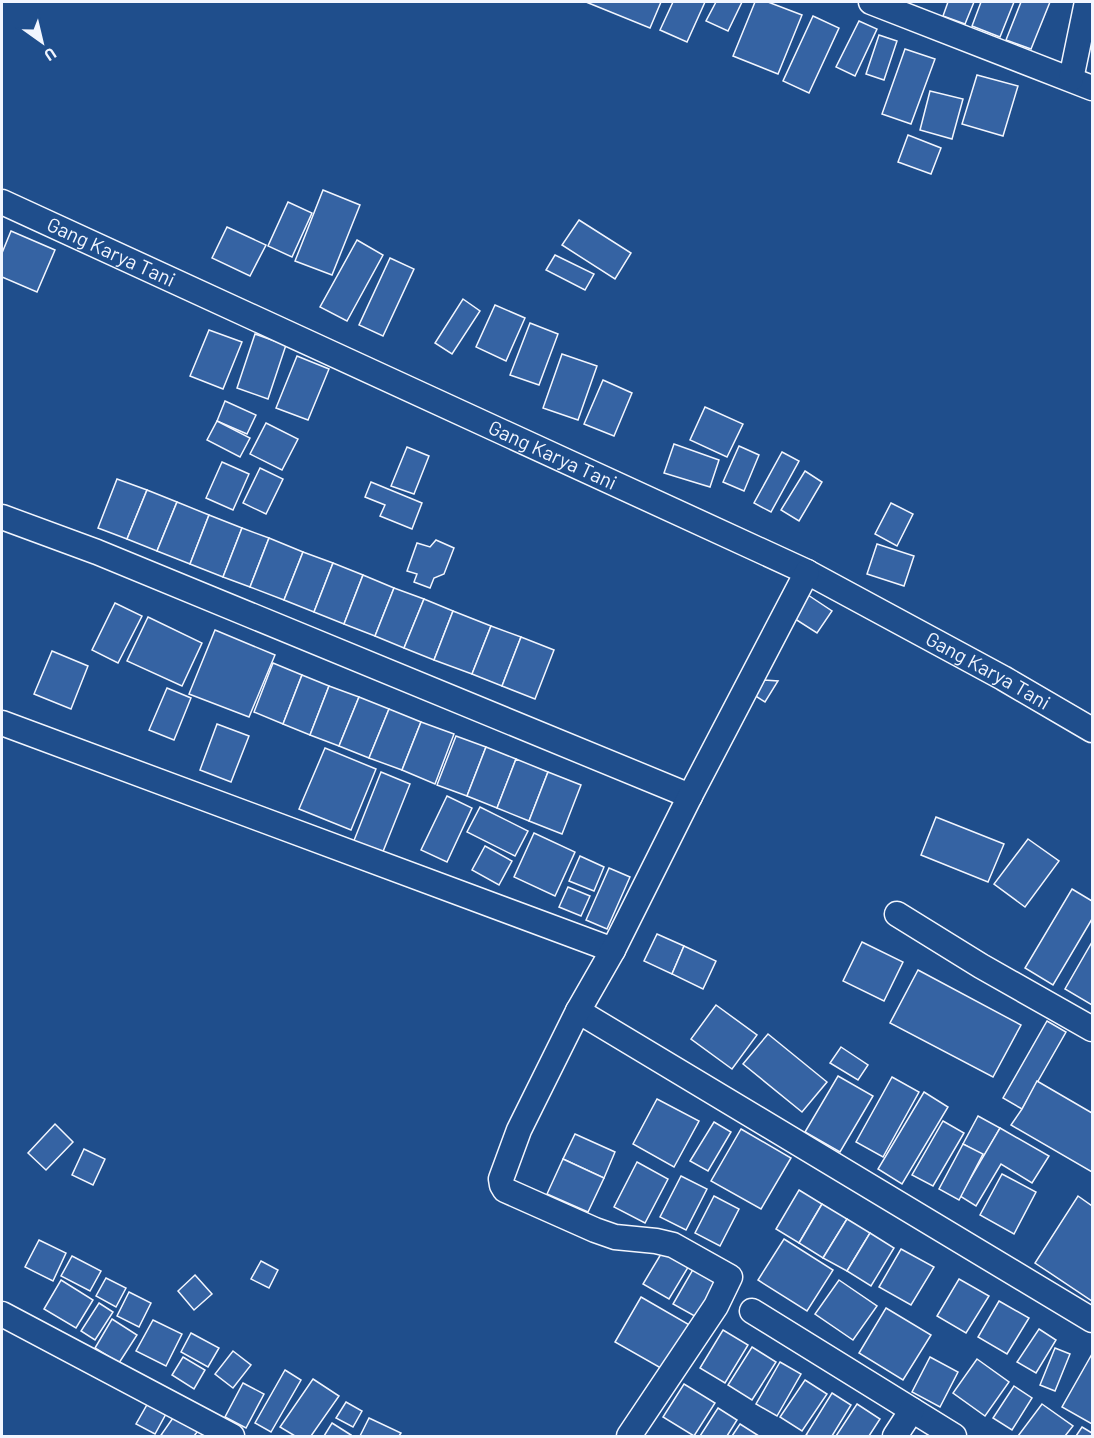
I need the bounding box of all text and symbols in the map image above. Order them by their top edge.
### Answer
north arrow [12,12,72,72]
text: U [41,44,60,66]
street label: Gang Karya Tani [43,211,179,291]
street label: Gang Karya Tani [485,414,621,494]
street label: Gang Karya Tani [922,626,1055,714]

